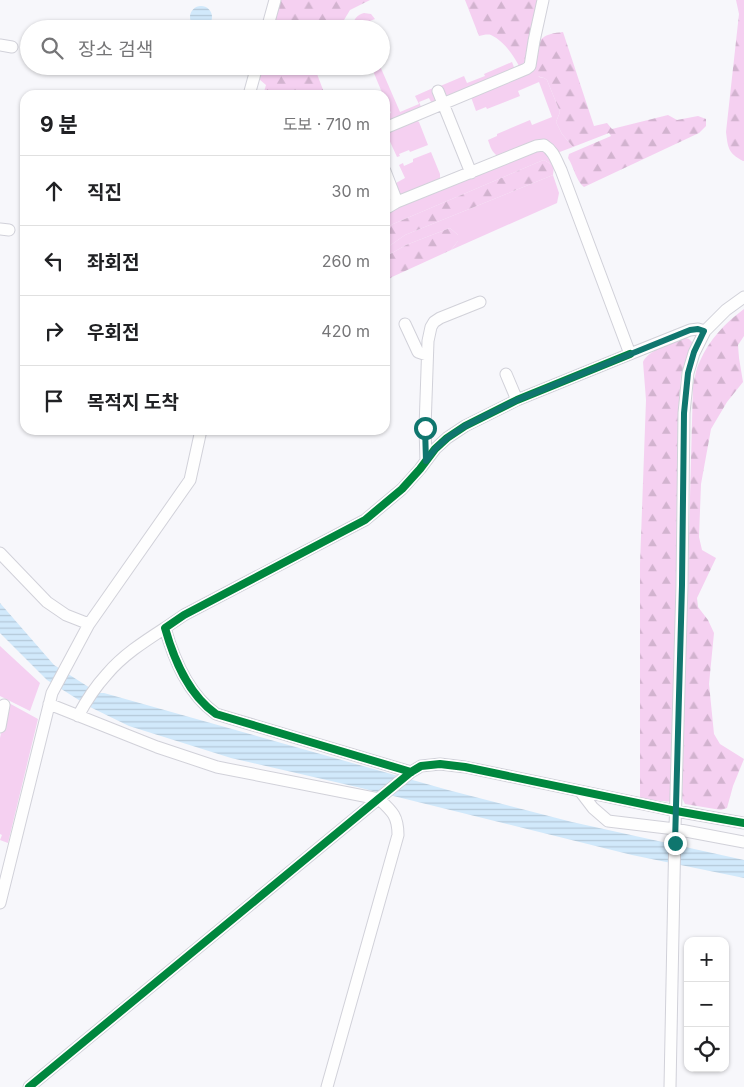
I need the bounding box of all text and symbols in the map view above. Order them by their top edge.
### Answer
search box [20,20,390,75]
icon: search [38,34,66,62]
text: 장소 검색 [78,38,153,61]
text: 9 분 [40,112,78,137]
text: 도보 · 710 m [283,114,370,134]
icon: ahead [40,177,68,205]
text: 직진 [87,181,122,204]
text: 30 m [332,181,370,201]
icon: left [40,247,68,275]
text: 좌회전 [87,251,139,274]
text: 260 m [322,251,370,271]
icon: right [40,317,68,345]
text: 우회전 [87,321,139,344]
text: 420 m [321,321,370,341]
icon: arrive [40,387,68,415]
text: 목적지 도착 [87,391,179,414]
route start [414,417,437,440]
route end [664,832,687,855]
map controls [684,937,729,1072]
button: + [684,937,729,982]
button: − [684,982,729,1027]
button: locate [684,1027,729,1072]

